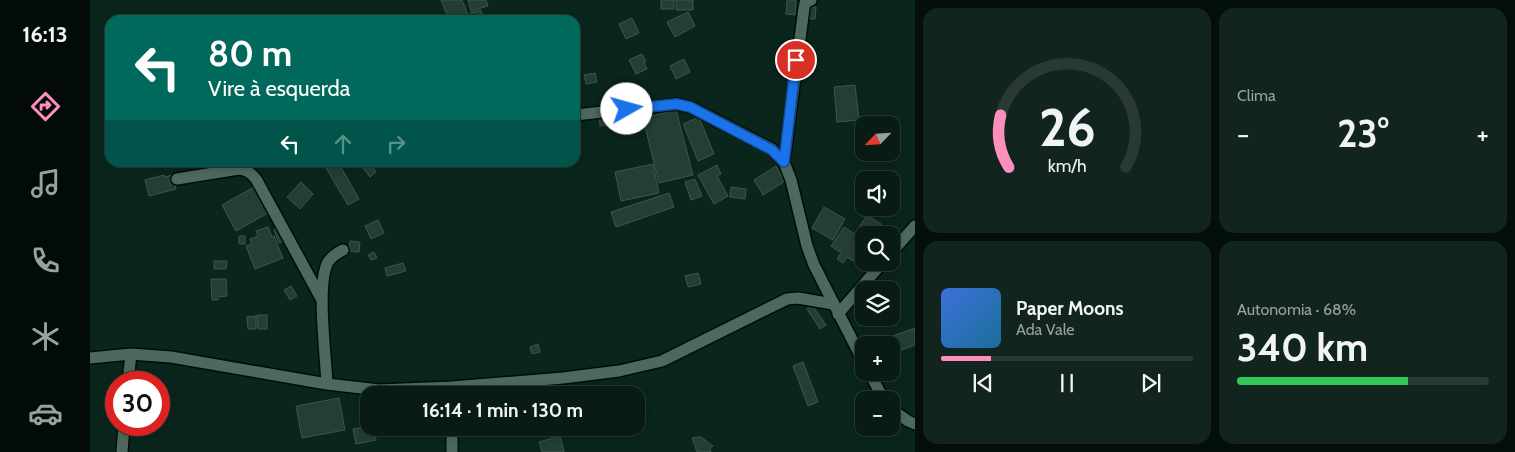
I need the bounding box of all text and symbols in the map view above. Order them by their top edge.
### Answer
text: 16:13 [22,21,68,48]
text: 80 m [208,32,292,75]
icon: left [125,35,190,100]
pin [775,39,817,81]
icon: arrive [782,46,810,74]
text: Vire à esquerda [208,75,350,102]
position arrow [600,82,652,134]
text: Clima [1237,86,1276,105]
icon: directions [28,89,63,124]
text: 26 [1039,96,1095,159]
text: 23° [1337,110,1389,157]
north arrow [855,116,900,161]
map controls [855,116,900,436]
text: − [1237,117,1249,151]
text: + [1477,117,1489,151]
icon: left [276,130,304,158]
icon: ahead [329,130,357,158]
icon: right [382,130,410,158]
text: km/h [1047,155,1087,176]
icon: music [28,166,63,201]
button: sound [855,171,900,216]
button: search [855,226,900,271]
icon: phone [28,243,63,278]
button: layers [855,281,900,326]
text: Paper Moons [1016,297,1124,320]
text: Autonomia · 68% [1237,300,1356,319]
icon: climate [28,319,63,354]
text: Ada Vale [1016,320,1075,339]
text: 340 km [1237,324,1368,371]
button: + [855,336,900,381]
icon: previous [969,369,997,397]
icon: pause [1053,369,1081,397]
icon: next [1137,369,1165,397]
speed limit sign: 30 [105,371,170,436]
button: − [855,391,900,436]
icon: car [28,396,63,431]
text: 16:14 · 1 min · 130 m [422,399,583,422]

